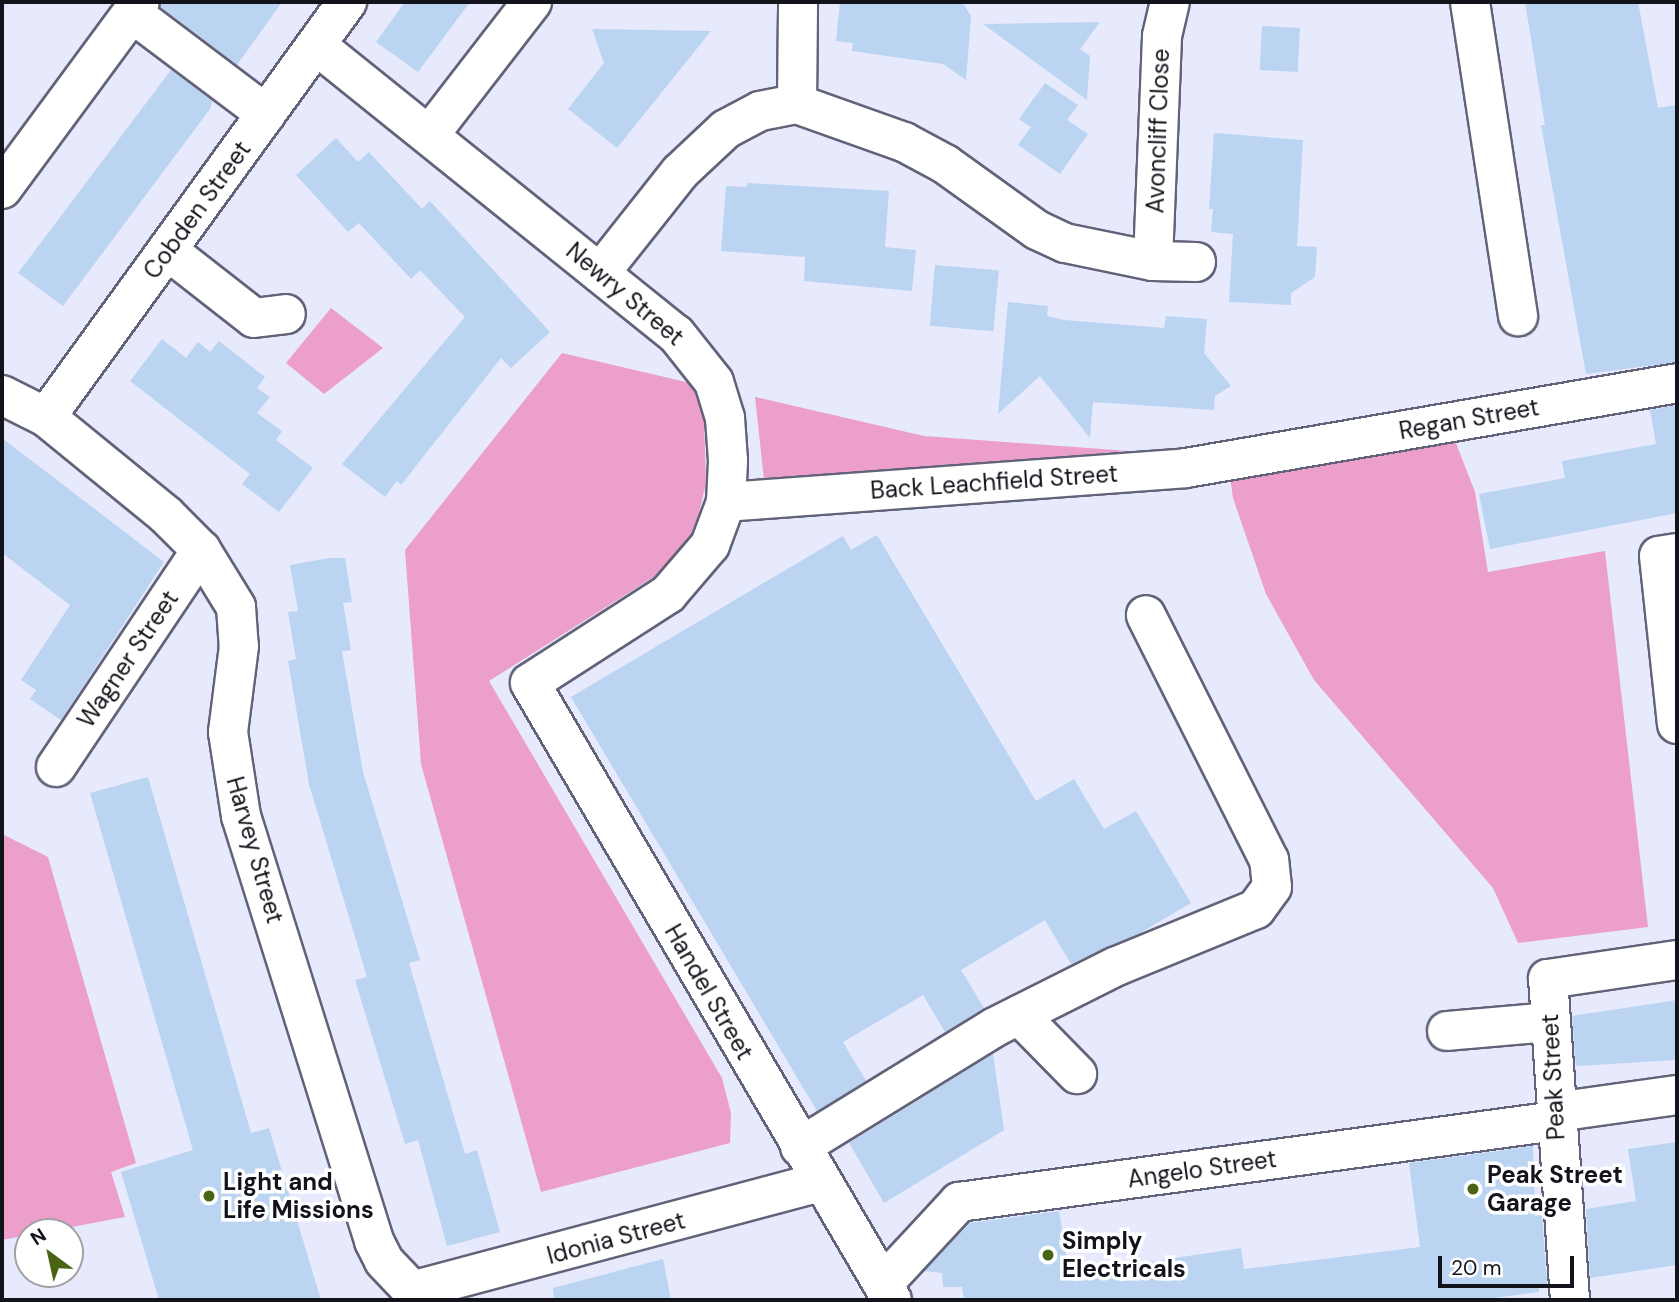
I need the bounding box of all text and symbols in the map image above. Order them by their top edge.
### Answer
street label: Avoncliff Close [1141,48,1175,214]
street label: Cobden Street [137,135,257,285]
street label: Newry Street [560,236,690,352]
street label: Regan Street [1397,393,1541,445]
street label: Back Leachfield Street [869,459,1119,505]
street label: Wagner Street [72,585,184,733]
street label: Harvey Street [220,773,290,927]
street label: Handel Street [659,919,759,1065]
street label: Peak Street [1535,1013,1571,1141]
street label: Angelo Street [1126,1144,1278,1194]
place label: Peak Street Garage [1487,1161,1623,1217]
place label: Light and Life Missions [223,1168,374,1224]
marker: Peak Street Garage [1465,1181,1481,1197]
marker: Light and Life Missions [201,1188,217,1204]
street label: Idonia Street [544,1206,688,1270]
north arrow [14,1218,84,1288]
text: N [26,1222,51,1251]
place label: Simply Electricals [1062,1227,1186,1283]
scale bar [1441,1242,1578,1286]
marker: Simply Electricals [1040,1247,1056,1263]
text: 20 m [1451,1254,1502,1282]

